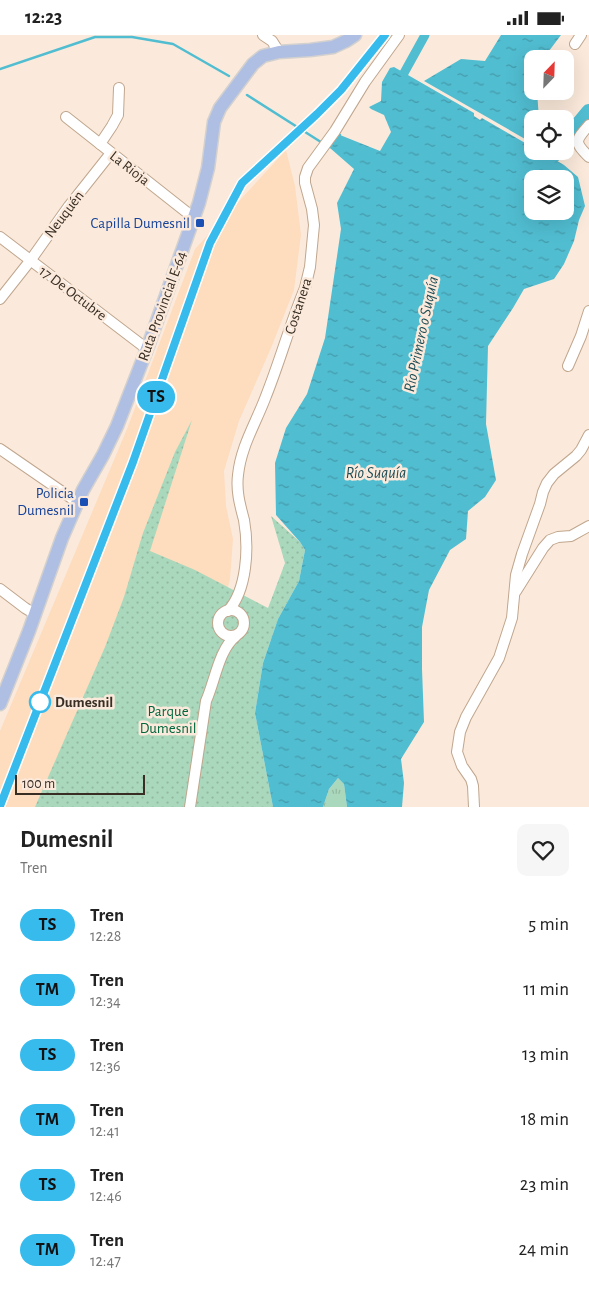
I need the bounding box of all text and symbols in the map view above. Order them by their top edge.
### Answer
text: 12:23 [25,8,62,27]
north arrow [524,50,574,100]
map controls [524,50,574,220]
button: locate [524,110,574,160]
street label: La Rioja [107,148,152,188]
button: layers [524,170,574,220]
street label: Neuquén [42,188,87,241]
place label: Capilla Dumesnil [90,216,190,231]
marker: Capilla Dumesnil [194,217,206,229]
street label: Ruta Provincial E-64 [136,249,189,363]
street label: 17 De Octubre [36,263,109,324]
water label: Río Primero o Suquía [401,275,442,394]
street label: Costanera [282,276,315,336]
line badge: TS [134,381,178,413]
text: TS [147,388,165,406]
water label: Río Suquía [346,465,406,482]
place label: Policia Dumesnil [17,486,74,518]
marker: Policia Dumesnil [78,496,90,508]
marker: Dumesnil [29,691,51,713]
place label: Dumesnil [55,695,113,710]
park label: Parque Dumesnil [140,704,196,736]
scale bar [15,772,145,795]
text: 100 m [22,777,55,791]
button: heart [517,824,569,876]
text: Dumesnil [20,828,113,852]
text: Tren [20,860,48,876]
text: Tren [90,906,124,925]
text: 5 min [528,915,569,934]
text: TS [39,916,56,934]
text: 12:28 [90,928,121,944]
text: Tren [90,971,124,990]
text: 11 min [523,980,569,999]
text: TM [36,981,59,999]
text: 12:34 [90,993,121,1009]
text: Tren [90,1036,124,1055]
text: 13 min [522,1045,569,1064]
text: TS [39,1046,56,1064]
text: 12:36 [90,1058,121,1074]
text: Tren [90,1101,124,1120]
text: 18 min [521,1110,569,1129]
text: TM [36,1111,59,1129]
text: 12:41 [90,1123,120,1139]
text: Tren [90,1166,124,1185]
text: 23 min [520,1175,569,1194]
text: TS [39,1176,56,1194]
text: 12:46 [90,1188,122,1204]
text: Tren [90,1231,124,1250]
text: 24 min [518,1240,569,1259]
text: TM [36,1241,59,1259]
text: 12:47 [90,1253,121,1269]

